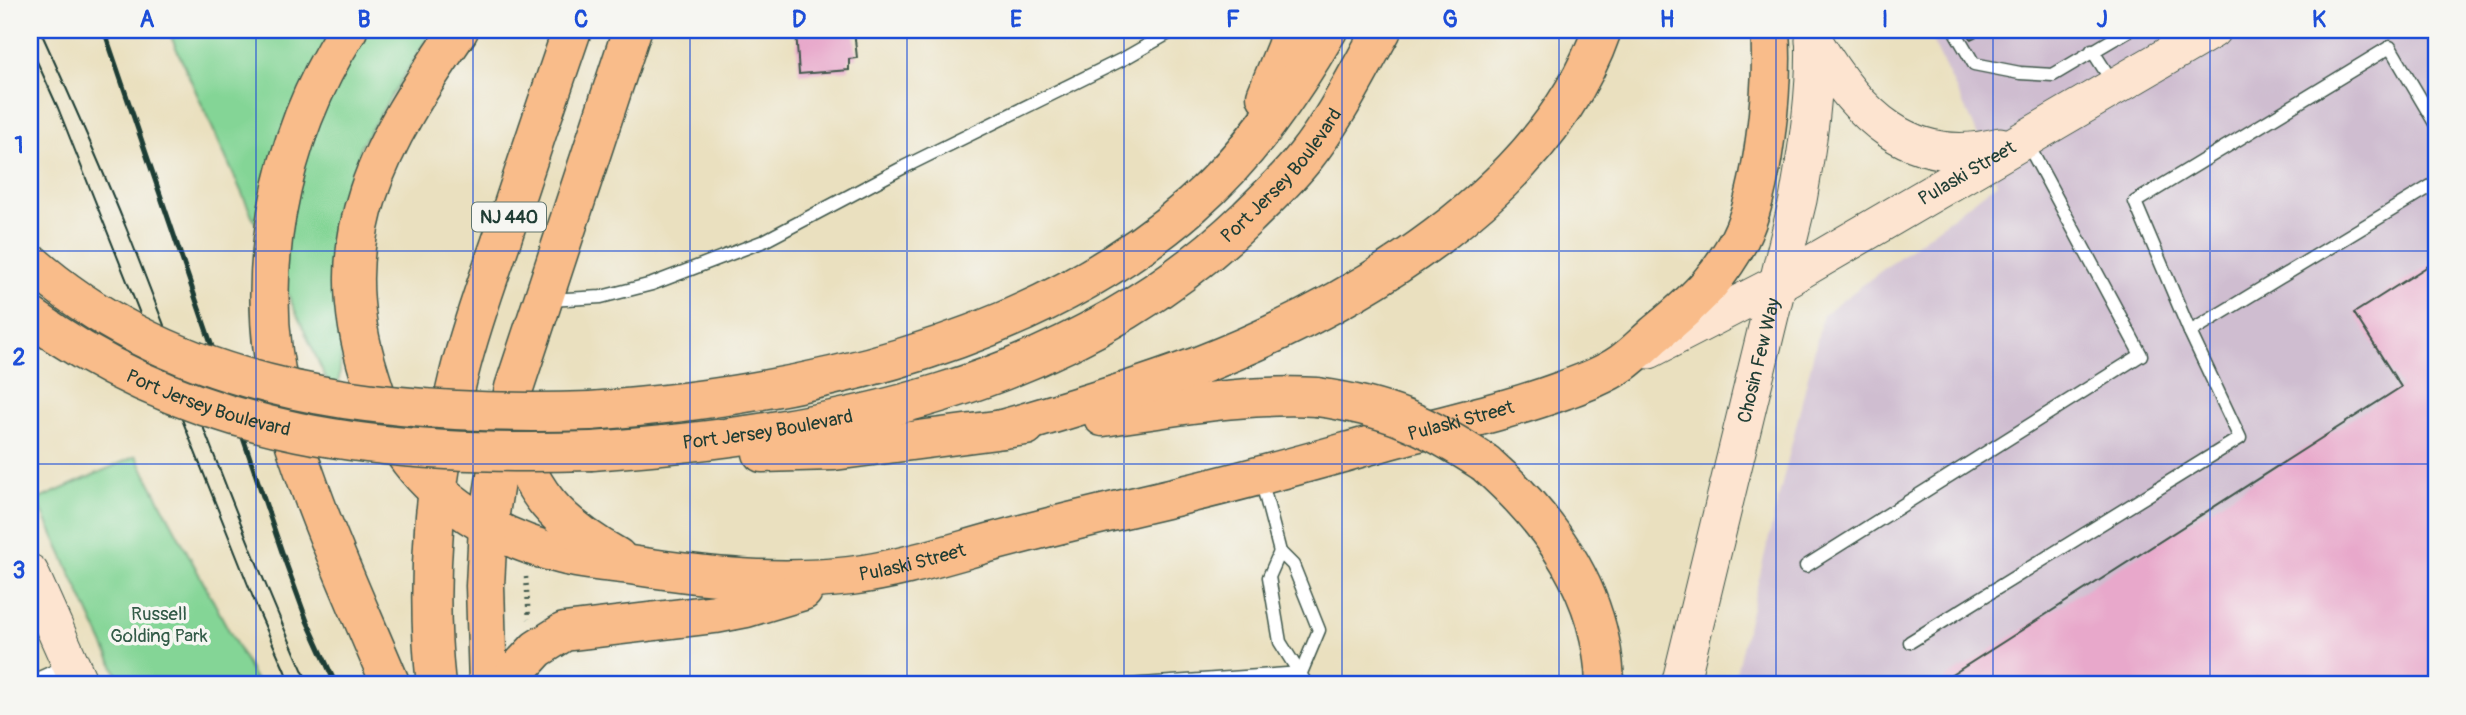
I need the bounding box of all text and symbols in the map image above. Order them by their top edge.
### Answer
text: A [140,5,155,34]
text: B [357,5,371,34]
text: C [574,5,588,34]
text: D [792,5,806,34]
text: E [1010,5,1022,34]
text: F [1226,5,1240,34]
text: G [1442,5,1458,34]
text: H [1660,5,1674,34]
text: I [1882,5,1888,34]
text: J [2096,5,2108,34]
text: K [2312,5,2326,34]
street label: Port Jersey Boulevard [1216,104,1347,248]
text: 1 [15,131,24,160]
street label: Pulaski Street [1914,135,2020,211]
road number: NJ 440 [472,202,546,232]
street label: Chosin Few Way [1732,296,1786,425]
text: 2 [13,343,26,372]
street label: Port Jersey Boulevard [122,364,293,442]
street label: Pulaski Street [1405,395,1517,446]
street label: Port Jersey Boulevard [681,404,855,455]
street label: Pulaski Street [857,538,969,587]
text: 3 [13,556,25,585]
park label: Russell Golding Park [110,602,208,648]

